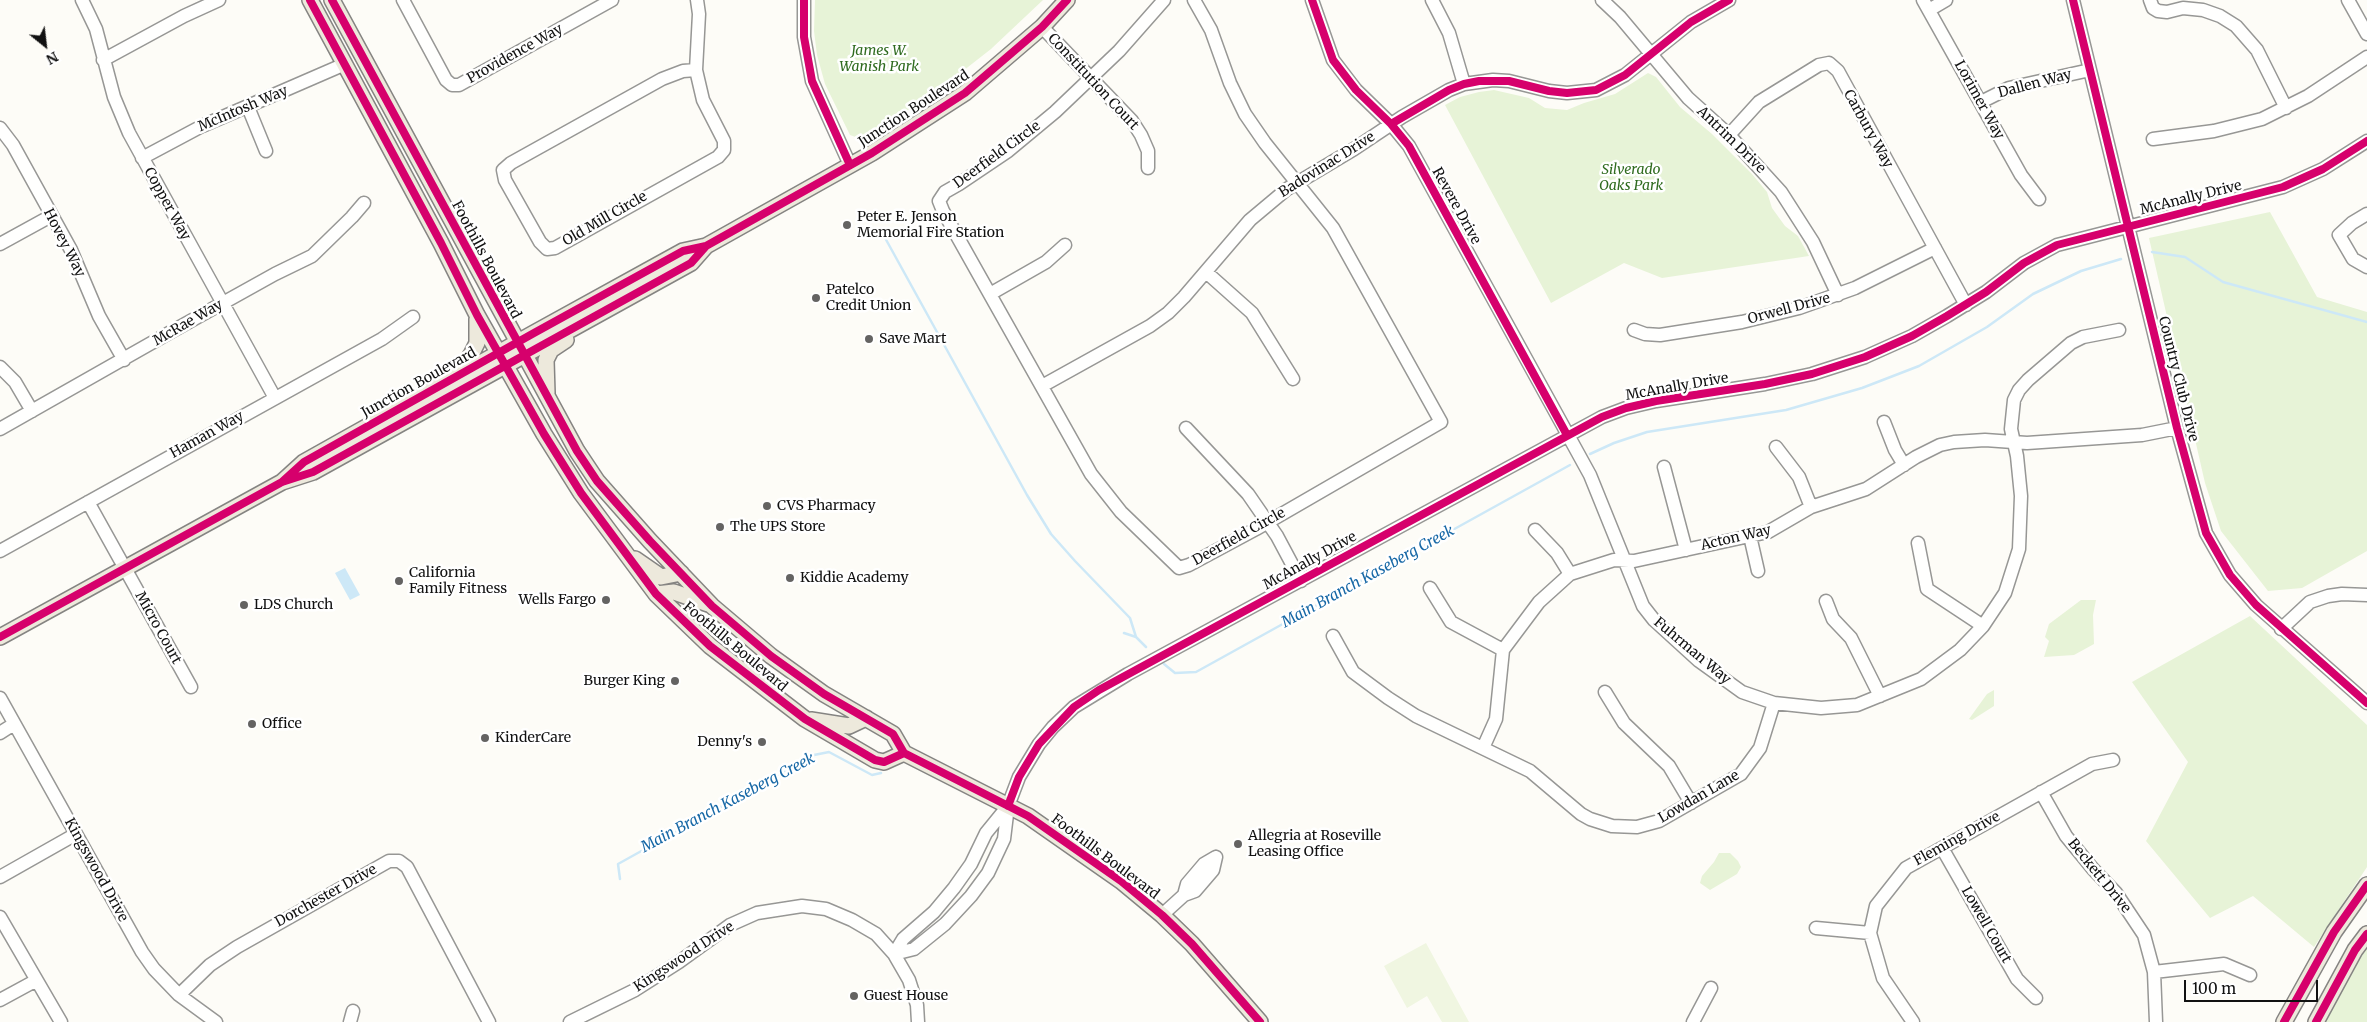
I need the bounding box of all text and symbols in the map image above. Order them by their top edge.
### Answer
north arrow [20,20,70,70]
street label: Providence Way [464,21,566,87]
street label: Constitution Court [1044,30,1142,134]
park label: James W. Wanish Park [839,43,919,75]
text: N [43,48,61,69]
street label: Lorimer Way [1950,58,2008,142]
street label: Dallen Way [1996,66,2074,102]
street label: Junction Boulevard [855,67,973,151]
street label: McIntosh Way [196,83,290,135]
street label: Carbury Way [1840,87,1896,171]
street label: Antrim Drive [1693,103,1769,177]
street label: Deerfield Circle [950,118,1044,192]
street label: Badovinac Drive [1276,129,1378,201]
park label: Silverado Oaks Park [1599,162,1663,194]
street label: Copper Way [140,165,194,243]
street label: Revere Drive [1428,165,1484,247]
street label: McAnally Drive [2139,177,2243,219]
street label: Old Mill Circle [560,188,650,250]
street label: Foothills Boulevard [448,198,524,322]
street label: Hovey Way [40,206,88,280]
place label: Peter E. Jenson Memorial Fire Station [857,209,1004,242]
marker: Peter E. Jenson Memorial Fire Station [841,219,853,231]
place label: Patelco Credit Union [826,282,911,314]
street label: Orwell Drive [1746,290,1832,328]
marker: Patelco Credit Union [810,292,822,304]
street label: McRae Way [150,296,226,350]
street label: Country Club Drive [2154,315,2202,443]
place label: Save Mart [879,331,947,347]
marker: Save Mart [863,333,875,345]
street label: Junction Boulevard [359,344,479,422]
street label: McAnally Drive [1624,370,1730,404]
street label: Haman Way [167,408,247,462]
place label: CVS Pharmacy [777,498,876,514]
marker: CVS Pharmacy [761,500,773,512]
street label: Deerfield Circle [1190,505,1288,569]
place label: The UPS Store [730,519,825,535]
marker: The UPS Store [714,521,726,533]
water label: Main Branch Kaseberg Creek [1279,522,1457,632]
street label: Acton Way [1699,522,1773,554]
street label: McAnally Drive [1261,528,1359,594]
place label: California Family Fitness [409,565,507,598]
place label: Kiddie Academy [800,570,909,586]
marker: Kiddie Academy [784,572,796,584]
marker: California Family Fitness [393,575,405,587]
street label: Micro Court [131,589,185,667]
place label: Wells Fargo [519,592,596,608]
marker: Wells Fargo [600,594,612,606]
place label: LDS Church [254,597,333,613]
marker: LDS Church [238,599,250,611]
street label: Foothills Boulevard [680,599,790,695]
street label: Fuhrman Way [1650,614,1734,688]
place label: Burger King [584,673,665,689]
marker: Burger King [669,675,681,687]
place label: Office [262,716,302,732]
marker: Office [246,718,258,730]
place label: KinderCare [495,730,571,746]
marker: KinderCare [479,732,491,744]
place label: Denny's [697,734,752,750]
marker: Denny's [756,736,768,748]
water label: Main Branch Kaseberg Creek [638,749,818,857]
street label: Lowdan Lane [1656,767,1742,827]
street label: Fleming Drive [1911,808,2003,870]
street label: Foothills Boulevard [1048,811,1162,903]
street label: Kingswood Drive [61,815,131,925]
place label: Allegria at Roseville Leasing Office [1248,828,1381,860]
street label: Beckett Drive [2064,835,2134,917]
marker: Allegria at Roseville Leasing Office [1232,838,1244,850]
street label: Dorchester Drive [272,861,380,931]
street label: Lowell Court [1957,884,2015,966]
street label: Kingswood Drive [631,918,737,996]
scale bar [2187,970,2321,1002]
text: 100 m [2192,979,2236,998]
place label: Guest House [864,988,948,1004]
marker: Guest House [848,990,860,1002]

